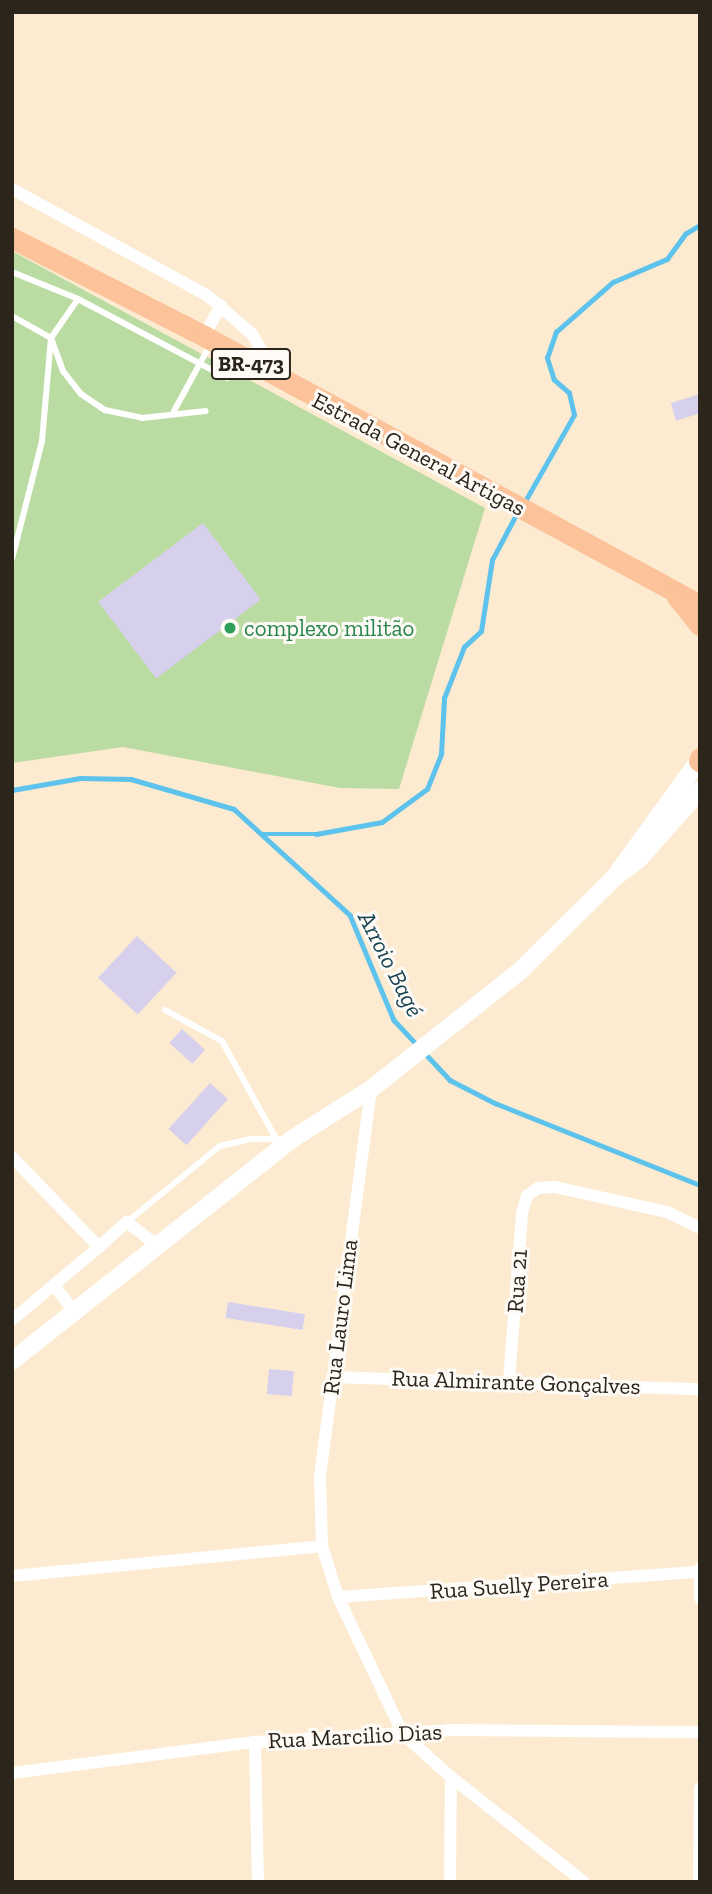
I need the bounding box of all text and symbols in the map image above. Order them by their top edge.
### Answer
road number: BR-473 [211,346,291,382]
street label: Estrada General Artigas [307,386,531,522]
place label: complexo militão [244,614,414,642]
marker: complexo militão [222,620,238,636]
water label: Arroio Bagé [352,906,430,1022]
street label: Rua Lauro Lima [317,1238,363,1396]
street label: Rua 21 [501,1248,533,1314]
street label: Rua Almirante Gonçalves [391,1364,641,1400]
street label: Rua Suelly Pereira [429,1565,609,1605]
street label: Rua Marcilio Dias [267,1718,443,1754]

